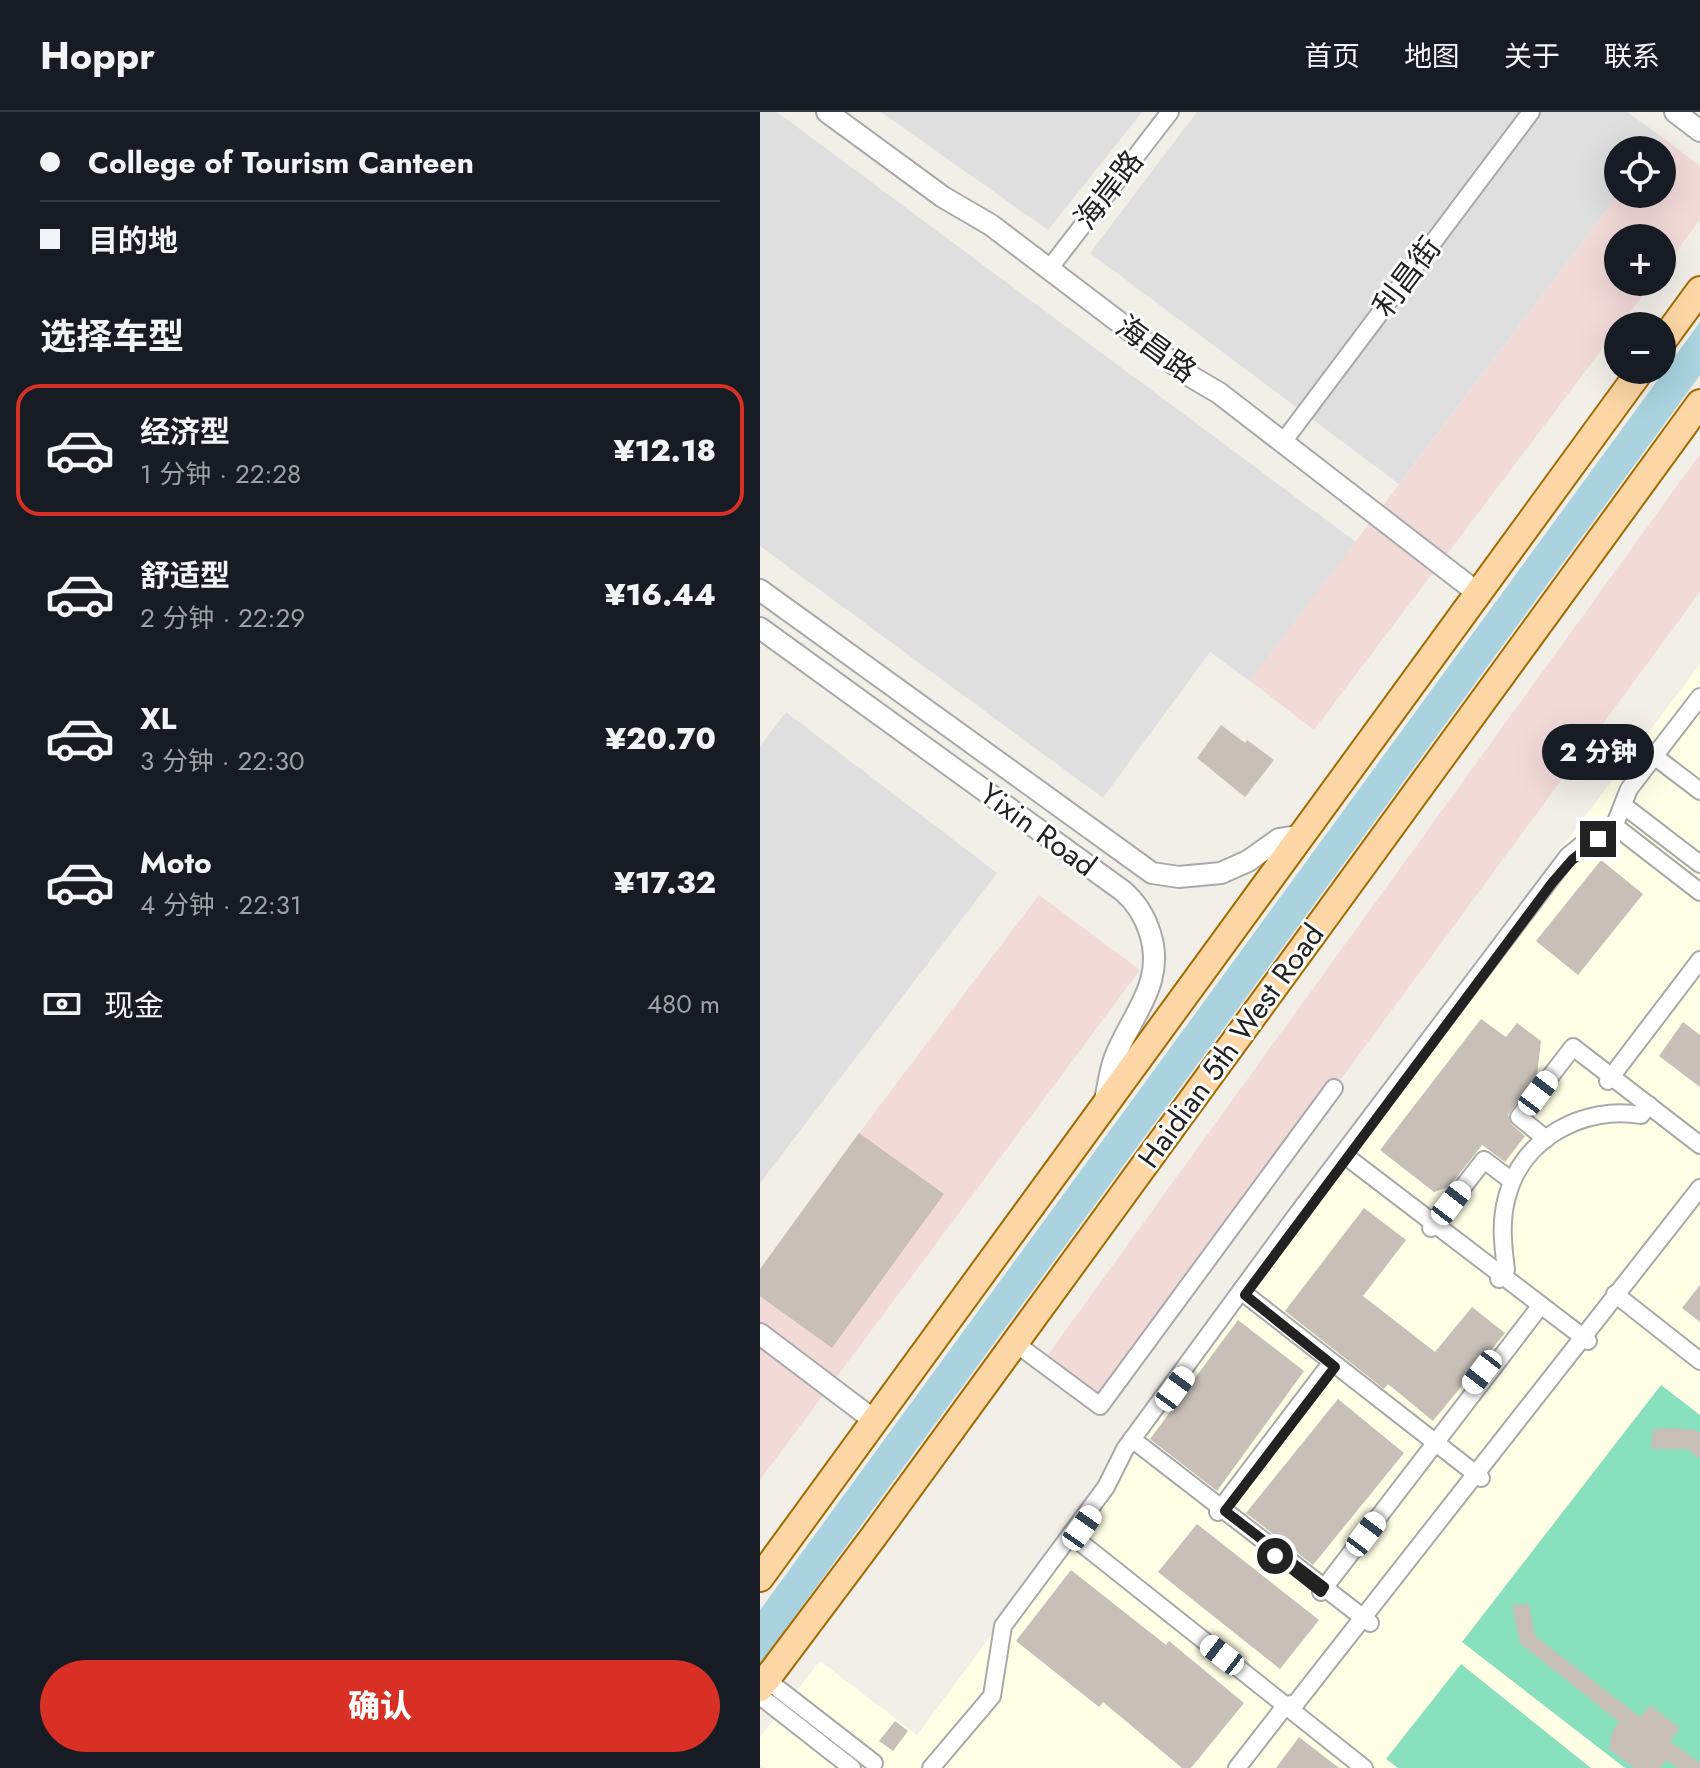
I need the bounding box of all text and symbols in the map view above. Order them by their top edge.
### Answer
text: Hoppr [40,28,155,83]
text: 首页 [1304,36,1360,77]
text: 地图 [1404,36,1460,77]
text: 关于 [1504,36,1560,77]
text: 联系 [1604,36,1660,77]
map controls [1604,136,1676,384]
button: locate [1604,136,1676,208]
text: College of Tourism Canteen [88,141,474,184]
street label: 海岸路 [1064,141,1153,238]
text: 目的地 [88,219,178,262]
button: + [1604,224,1676,296]
street label: 利昌街 [1362,228,1451,326]
street label: 海昌路 [1107,305,1205,392]
text: 选择车型 [40,310,184,362]
button: − [1604,312,1676,384]
text: 经济型 [140,410,230,453]
icon: car [44,414,116,486]
text: ¥12.18 [614,429,716,472]
text: 1 分钟 · 22:28 [140,455,301,493]
text: 舒适型 [140,554,230,597]
icon: car [44,558,116,630]
text: ¥16.44 [605,573,716,616]
text: 2 分钟 · 22:29 [140,599,305,637]
text: XL [140,697,176,740]
icon: car [44,702,116,774]
text: ¥20.70 [605,717,716,760]
callout: 2 分钟 [1542,723,1654,779]
text: 2 分钟 [1559,733,1637,771]
text: 3 分钟 · 22:30 [140,742,305,780]
street label: Yixin Road [971,773,1105,887]
route end [1580,821,1616,857]
text: Moto [140,841,212,884]
icon: car [44,846,116,918]
text: ¥17.32 [614,861,716,904]
text: 4 分钟 · 22:31 [140,886,302,924]
street label: Haidian 5th West Road [1127,915,1334,1177]
icon: cash [40,982,84,1026]
text: 现金 [104,984,164,1027]
text: 480 m [647,985,720,1023]
car [1514,1067,1562,1119]
car [1427,1177,1475,1229]
car [1458,1346,1506,1398]
car [1151,1363,1199,1415]
car [1058,1501,1106,1555]
car [1342,1508,1390,1560]
route start [1257,1538,1293,1574]
car [1196,1631,1248,1679]
button: 确认 [40,1660,720,1752]

